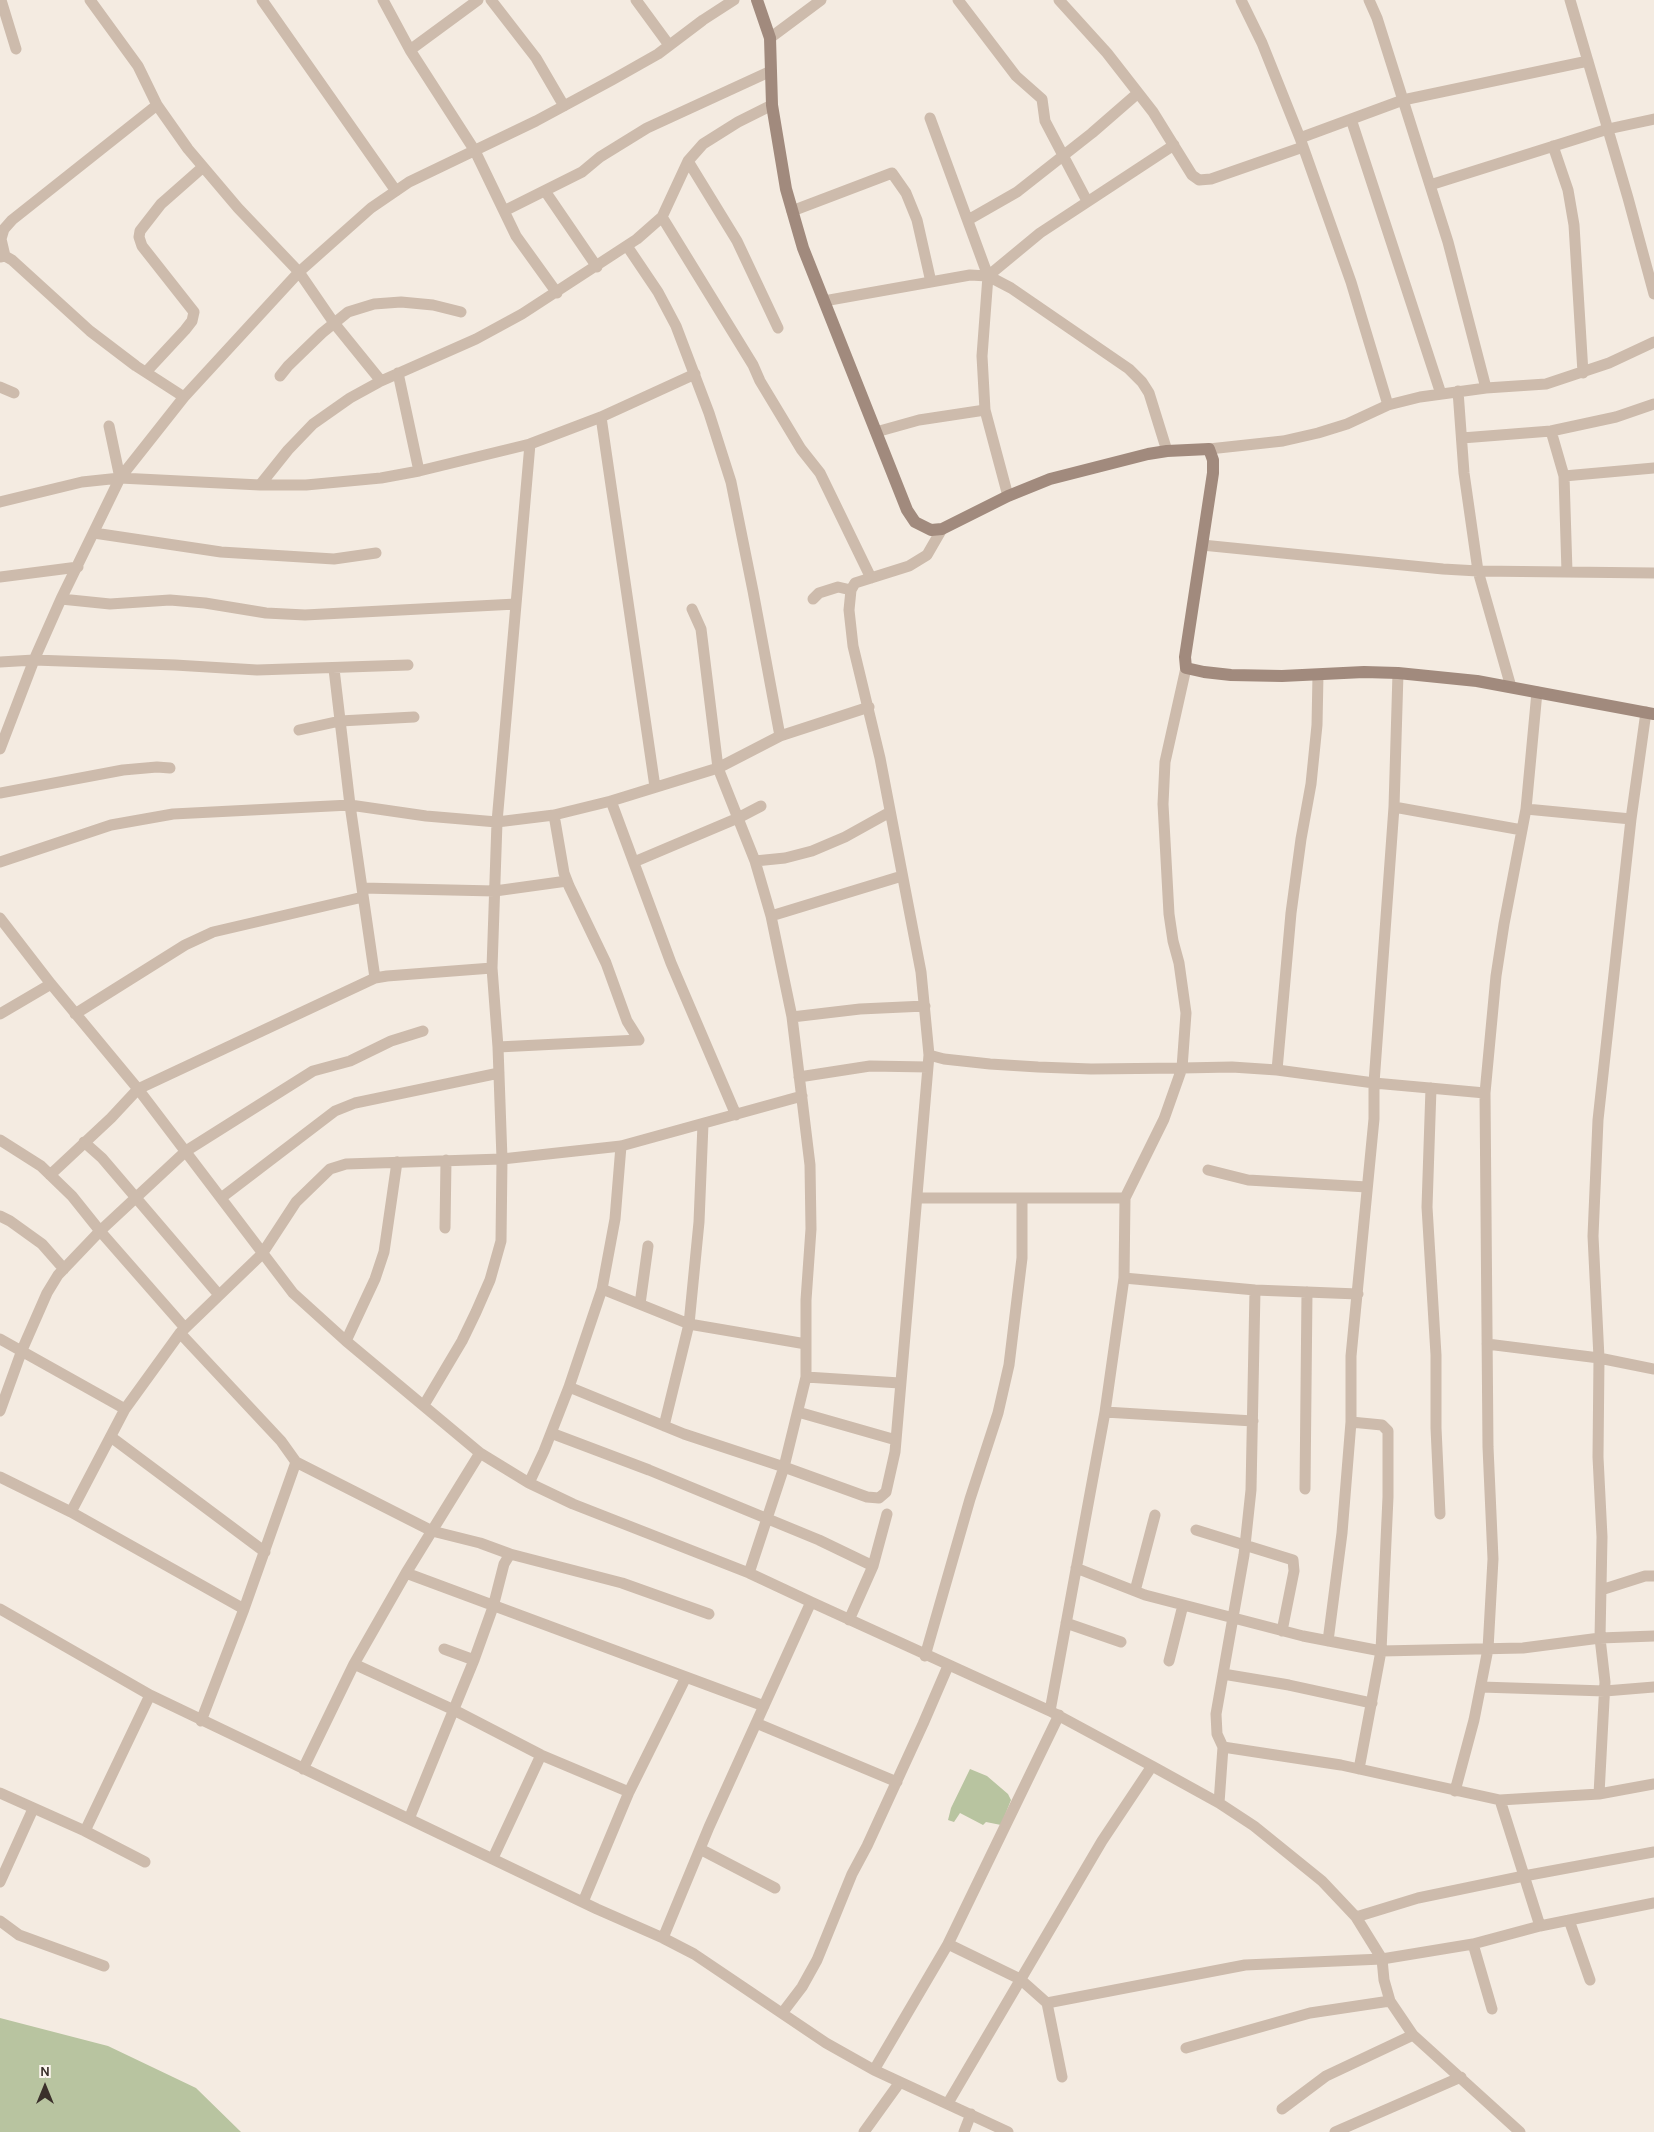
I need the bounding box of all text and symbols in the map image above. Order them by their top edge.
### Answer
north arrow [20,2062,70,2112]
text: N [40,2063,50,2080]

